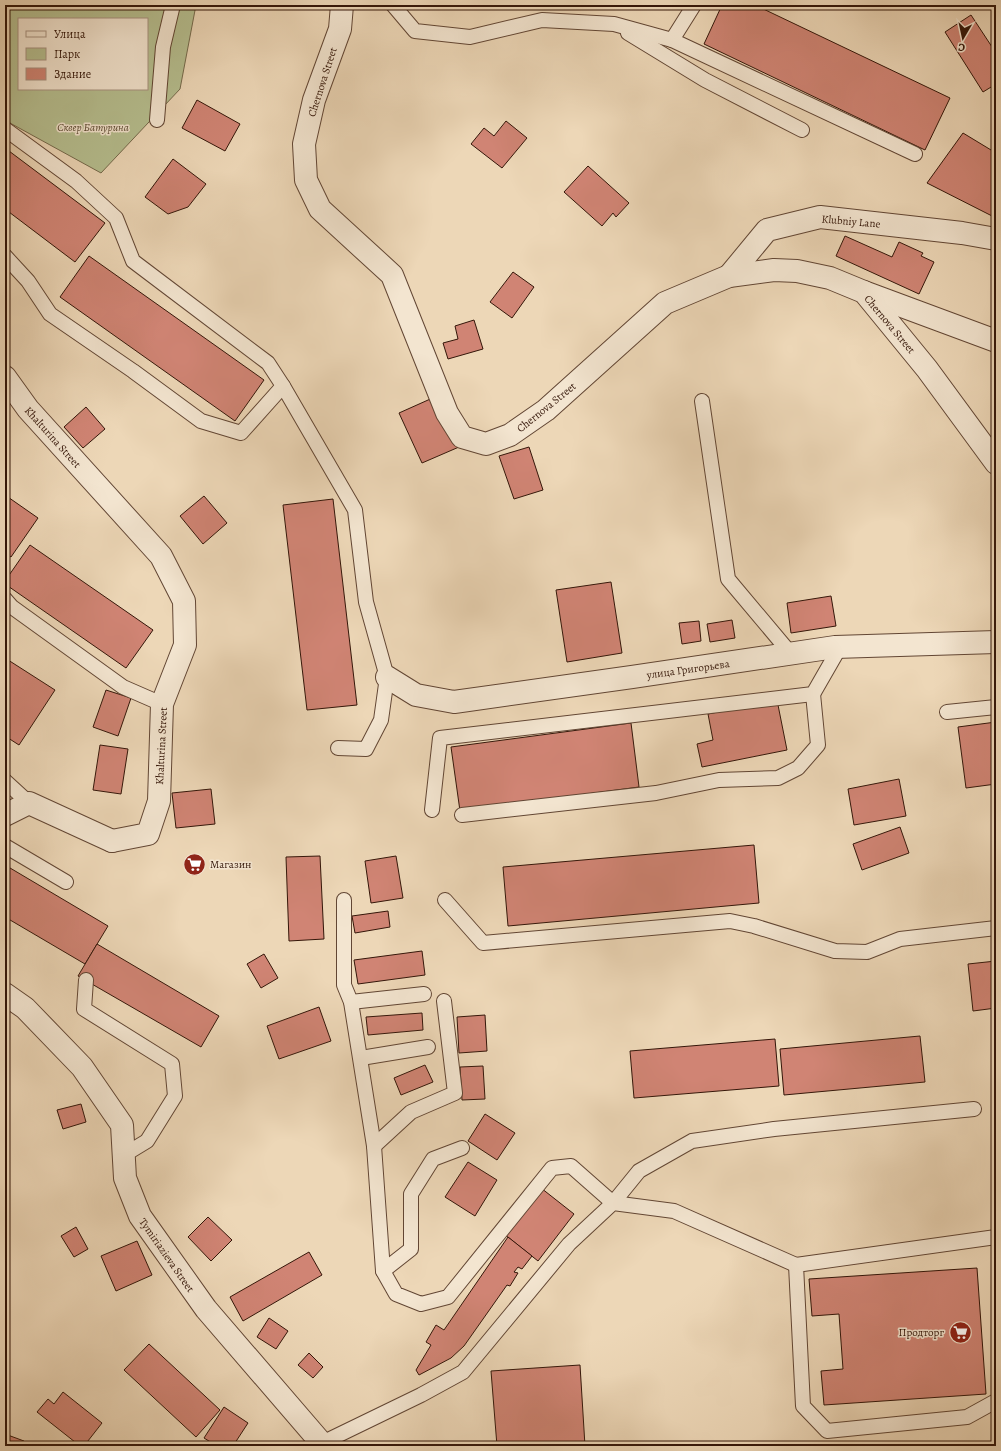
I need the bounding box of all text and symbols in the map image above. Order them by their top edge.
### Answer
legend [18,18,148,90]
north arrow [943,18,983,58]
text: Улица [54,26,86,42]
text: С [957,39,966,55]
street label: Chernova Street [304,45,341,119]
text: Парк [54,46,80,62]
text: Здание [54,66,91,82]
park label: Сквер Батурина [57,120,129,135]
street label: Klubniy Lane [821,211,881,232]
street label: Chernova Street [861,292,919,357]
street label: Chernova Street [513,379,579,436]
street label: Khalturina Street [21,403,84,472]
street label: улица Григорьева [645,656,731,683]
street label: Khalturina Street [152,706,171,785]
supermarket icon: Магазин [182,851,208,877]
place label: Магазин [210,857,252,872]
street label: Tymiriazieva Street [135,1215,198,1296]
supermarket icon: Продторг [947,1319,973,1345]
place label: Продторг [899,1325,944,1340]

